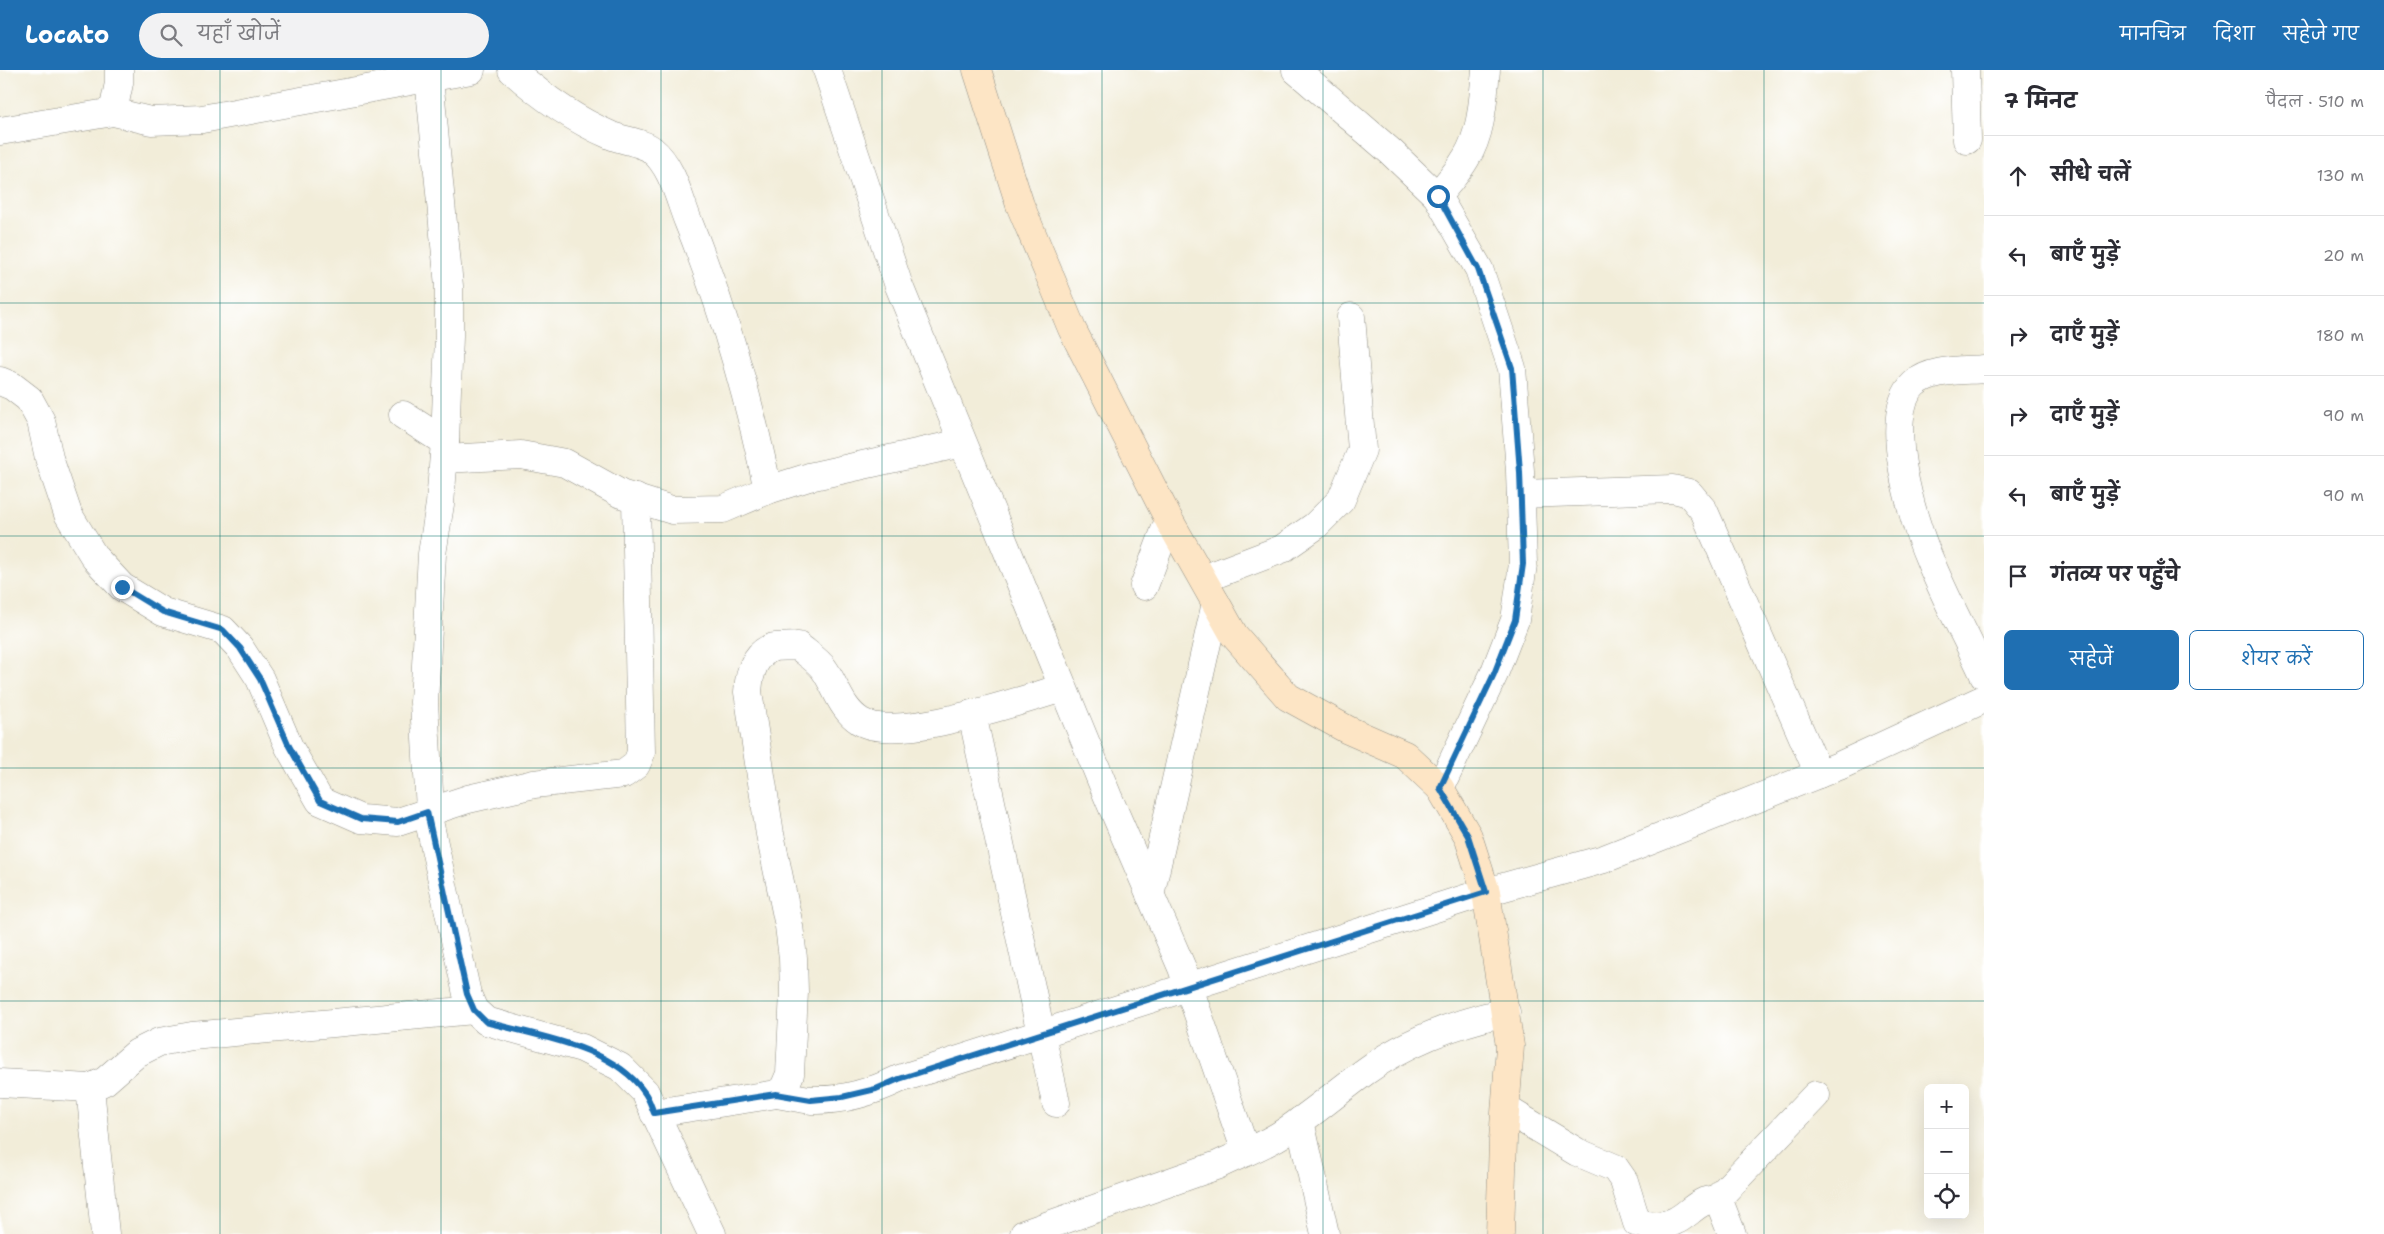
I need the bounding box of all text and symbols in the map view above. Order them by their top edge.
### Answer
search box [139,13,489,58]
text: Locato [25,19,109,51]
icon: search [157,21,185,49]
text: यहाँ खोजें [197,21,281,46]
text: मानचित्र [2120,22,2186,46]
text: दिशा [2214,22,2255,46]
text: सहेजे गए [2283,22,2359,46]
text: 7 मिनट [2004,87,2077,115]
text: पैदल · 510 m [2266,91,2364,112]
icon: ahead [2004,162,2032,190]
text: सीधे चलें [2051,162,2130,187]
text: 130 m [2317,165,2364,186]
route start [1427,185,1450,208]
icon: left [2004,242,2032,270]
text: बाएँ मुड़ें [2051,242,2119,267]
text: 20 m [2323,245,2364,266]
icon: right [2004,322,2032,350]
text: दाएँ मुड़ें [2051,322,2119,347]
text: 180 m [2316,325,2364,346]
icon: right [2004,402,2032,430]
text: दाएँ मुड़ें [2051,402,2119,427]
text: 90 m [2323,405,2364,426]
icon: left [2004,482,2032,510]
text: बाएँ मुड़ें [2051,482,2119,507]
text: 90 m [2323,485,2364,506]
icon: arrive [2004,562,2032,590]
text: गंतव्य पर पहुँचे [2051,562,2180,587]
route end [111,576,134,599]
button: सहेजें [2004,630,2179,690]
button: शेयर करें [2189,630,2364,690]
map controls [1924,1084,1969,1219]
button: + [1924,1084,1969,1129]
button: − [1924,1129,1969,1174]
button: locate [1924,1174,1969,1219]

